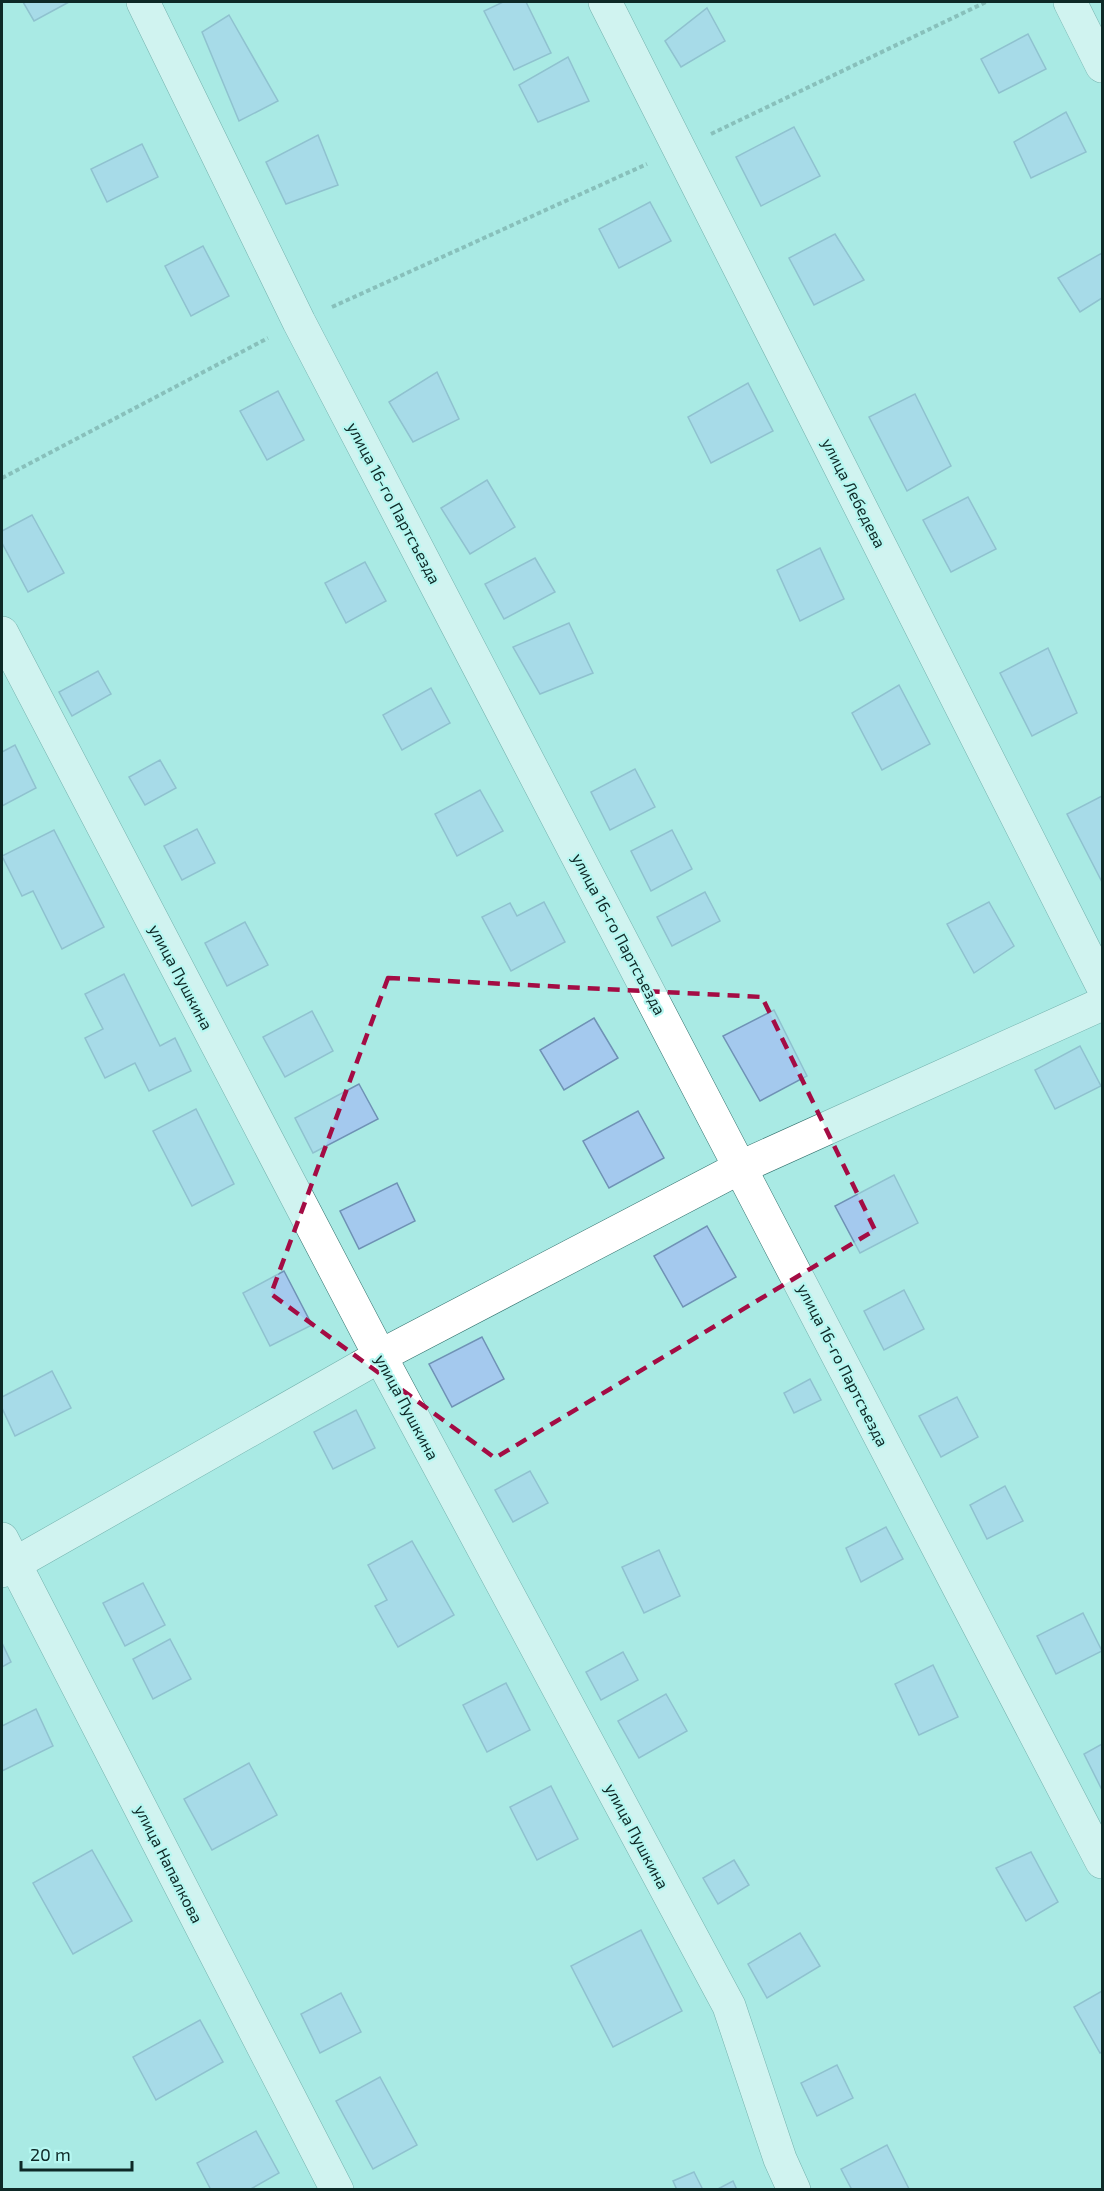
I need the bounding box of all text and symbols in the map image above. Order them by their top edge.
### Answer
street label: улица 16-го Партсъезда [343,419,445,587]
street label: улица Лебедева [818,435,890,551]
street label: улица 16-го Партсъезда [568,850,670,1018]
street label: улица Пушкина [145,921,217,1033]
street label: улица 16-го Партсъезда [793,1280,893,1450]
street label: улица Пушкина [371,1351,443,1463]
street label: улица Пушкина [601,1780,673,1892]
street label: улица Напалкова [131,1801,207,1927]
scale bar [21,2134,132,2172]
text: 20 m [30,2143,71,2165]

